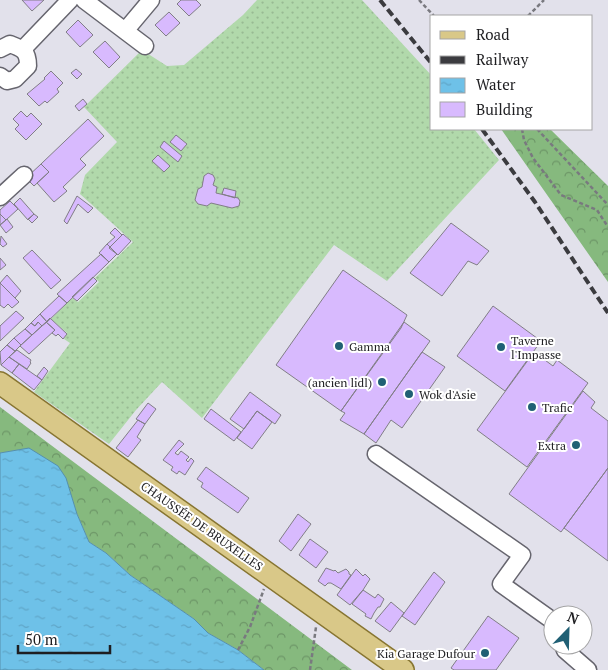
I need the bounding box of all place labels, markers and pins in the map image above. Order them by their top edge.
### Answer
place label: Taverne l'Impasse [511,333,561,362]
place label: Gamma [349,339,390,354]
marker: Gamma [333,340,345,352]
marker: Taverne l'Impasse [495,341,507,353]
place label: (ancien lidl) [308,375,372,390]
marker: (ancien lidl) [376,376,388,388]
place label: Wok d'Asie [419,387,476,402]
marker: Wok d'Asie [403,388,415,400]
place label: Trafic [542,400,573,415]
marker: Trafic [526,401,538,413]
place label: Extra [538,438,566,453]
marker: Extra [570,439,582,451]
place label: Kia Garage Dufour [377,646,475,661]
marker: Kia Garage Dufour [479,647,491,659]

